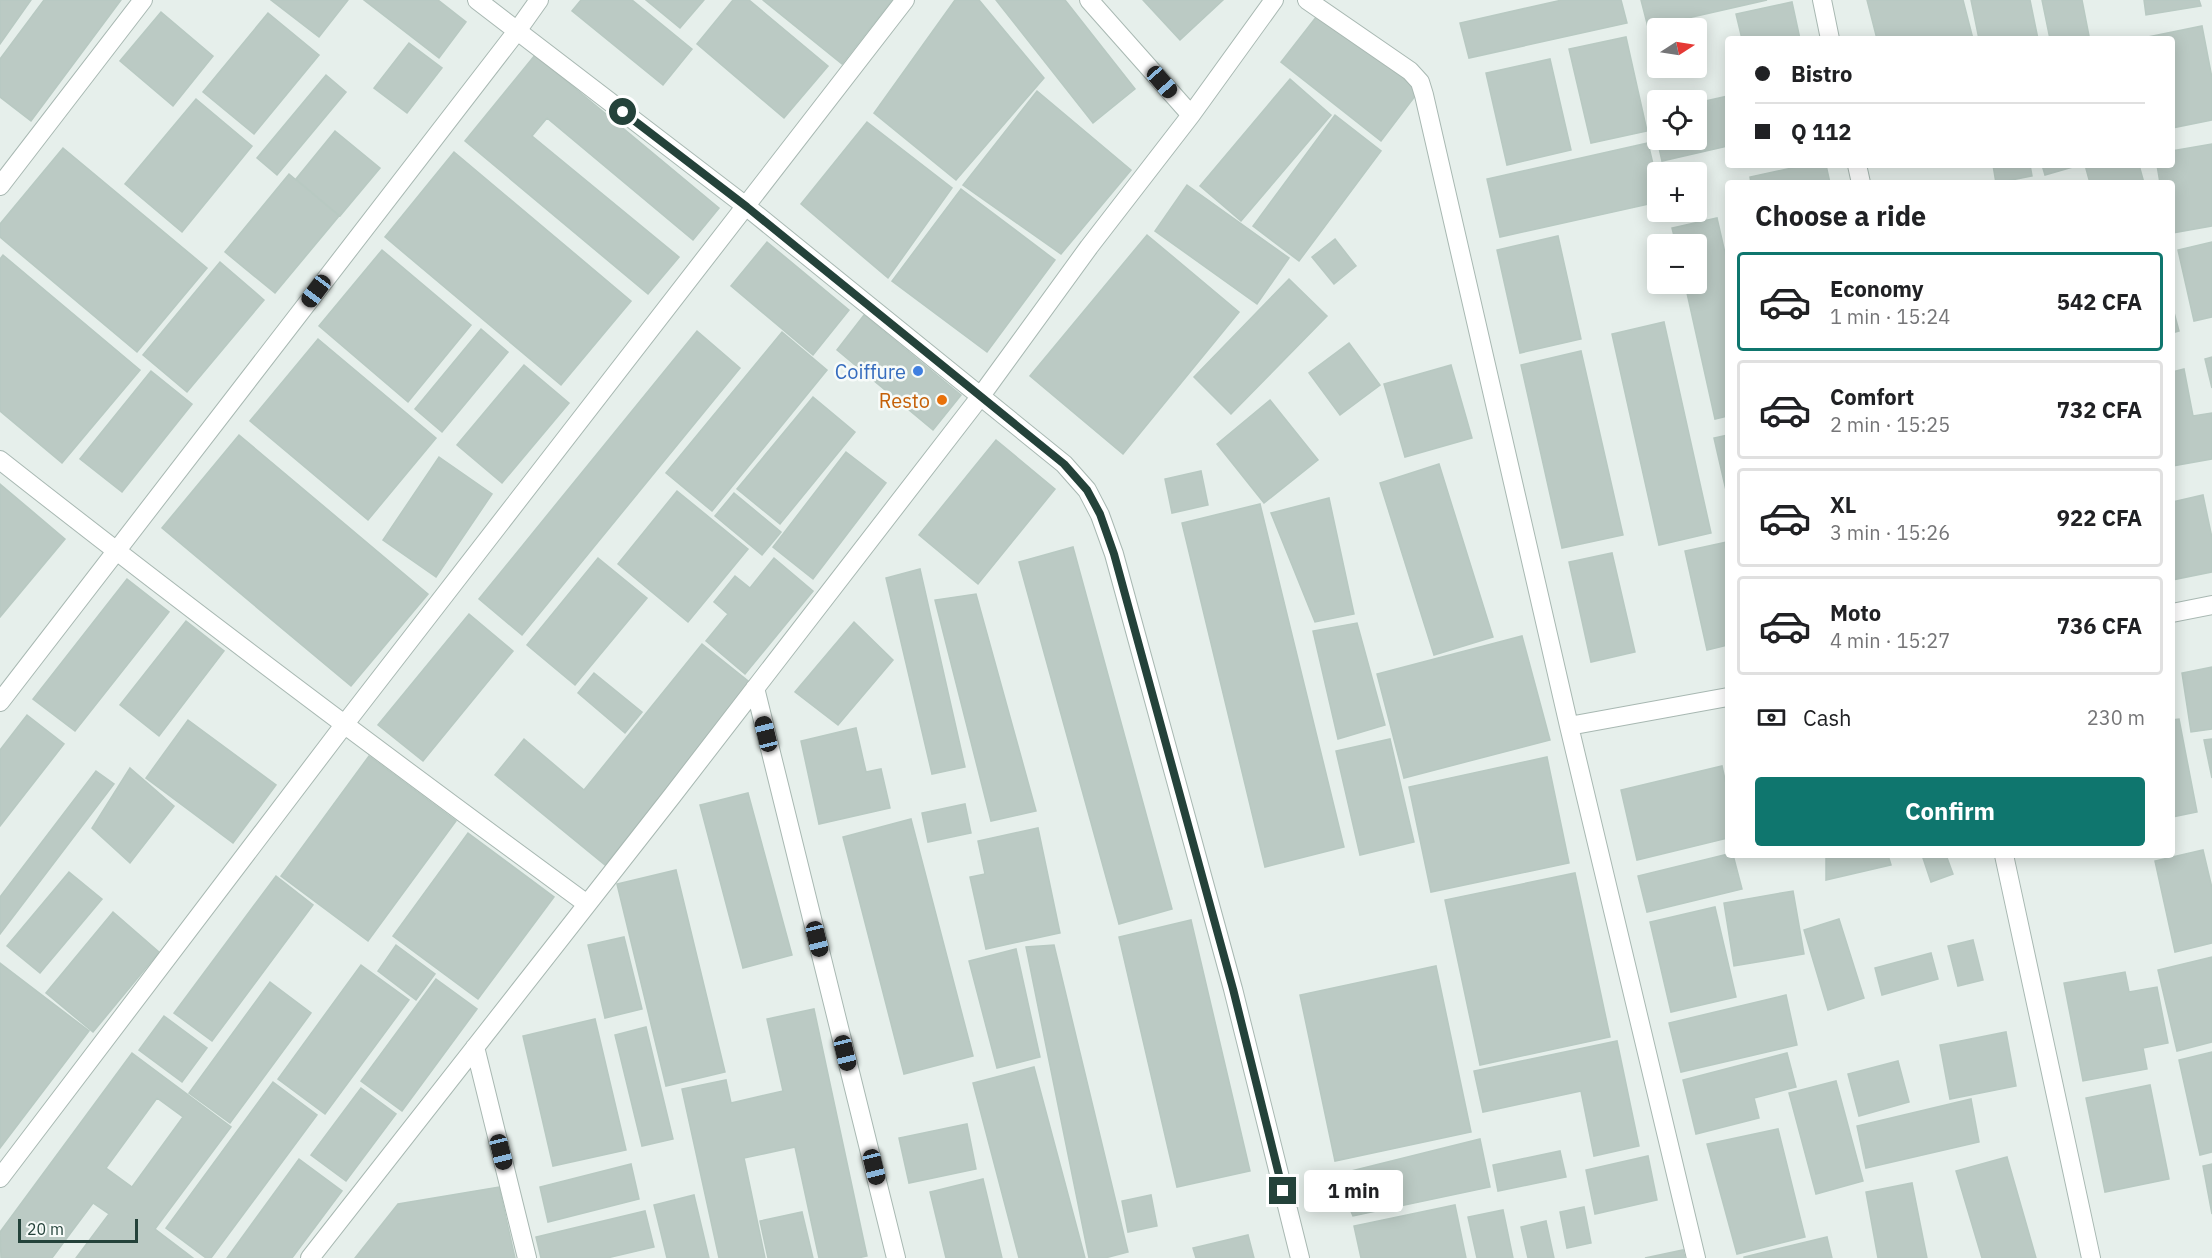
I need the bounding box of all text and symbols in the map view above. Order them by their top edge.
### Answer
north arrow [1647,18,1707,78]
map controls [1647,18,1707,294]
text: Bistro [1791,59,1853,88]
car [1143,63,1181,101]
button: locate [1647,90,1707,150]
route start [609,98,636,125]
text: Q 112 [1791,117,1852,146]
button: + [1647,162,1707,222]
text: Choose a ride [1755,198,1926,233]
button: − [1647,234,1707,294]
car [298,271,334,311]
text: Economy [1830,274,1924,303]
icon: car [1758,275,1812,329]
text: 542 CFA [2057,287,2142,316]
text: 1 min · 15:24 [1830,303,1950,330]
place label: Coiffure [835,358,906,385]
marker: Coiffure [911,364,925,378]
text: Comfort [1830,382,1914,411]
icon: car [1758,383,1812,437]
place label: Resto [879,387,930,414]
marker: Resto [935,393,949,407]
text: 732 CFA [2057,395,2142,424]
text: 2 min · 15:25 [1830,411,1950,438]
text: XL [1830,490,1856,519]
icon: car [1758,491,1812,545]
text: 922 CFA [2057,503,2142,532]
text: 3 min · 15:26 [1830,519,1950,546]
text: Moto [1830,598,1881,627]
icon: car [1758,599,1812,653]
text: 736 CFA [2057,611,2142,640]
text: 4 min · 15:27 [1830,627,1950,654]
icon: cash [1755,701,1788,734]
text: Cash [1803,703,1852,732]
text: 230 m [2087,704,2145,731]
car [753,714,779,754]
button: Confirm [1755,777,2145,846]
car [804,919,830,959]
car [832,1033,858,1073]
car [488,1132,514,1172]
car [861,1147,887,1187]
callout: 1 min [1304,1170,1403,1212]
route end [1269,1177,1296,1204]
text: 1 min [1327,1177,1380,1204]
scale bar [18,1216,138,1244]
text: 20 m [27,1219,64,1239]

